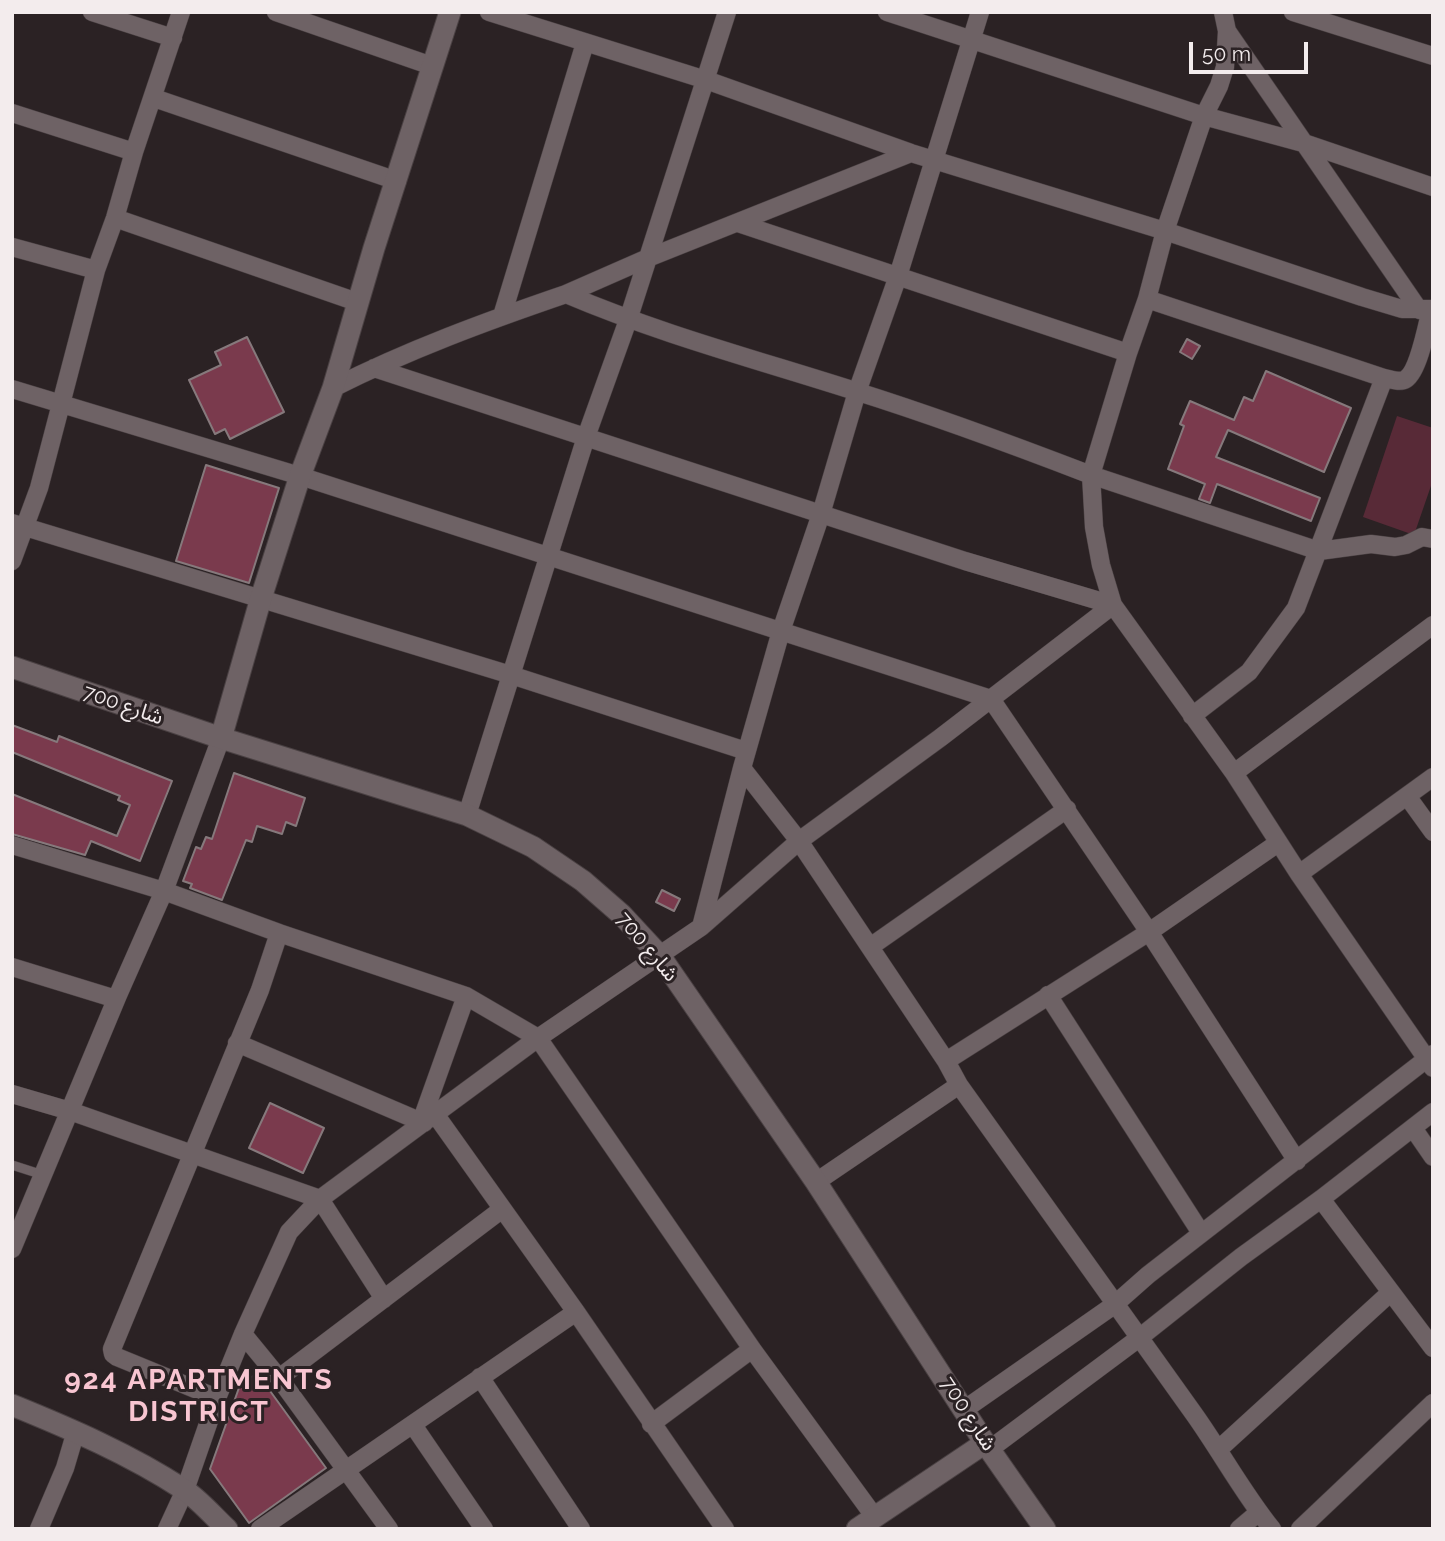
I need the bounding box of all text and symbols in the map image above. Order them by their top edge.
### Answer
scale bar [1193,28,1312,72]
text: 50 m [1202,41,1251,66]
street label: شارع 700 [80,680,166,730]
street label: شارع 700 [611,907,683,987]
district label: 924 APARTMENTS DISTRICT [66,1364,332,1430]
street label: شارع 700 [935,1372,1001,1456]

